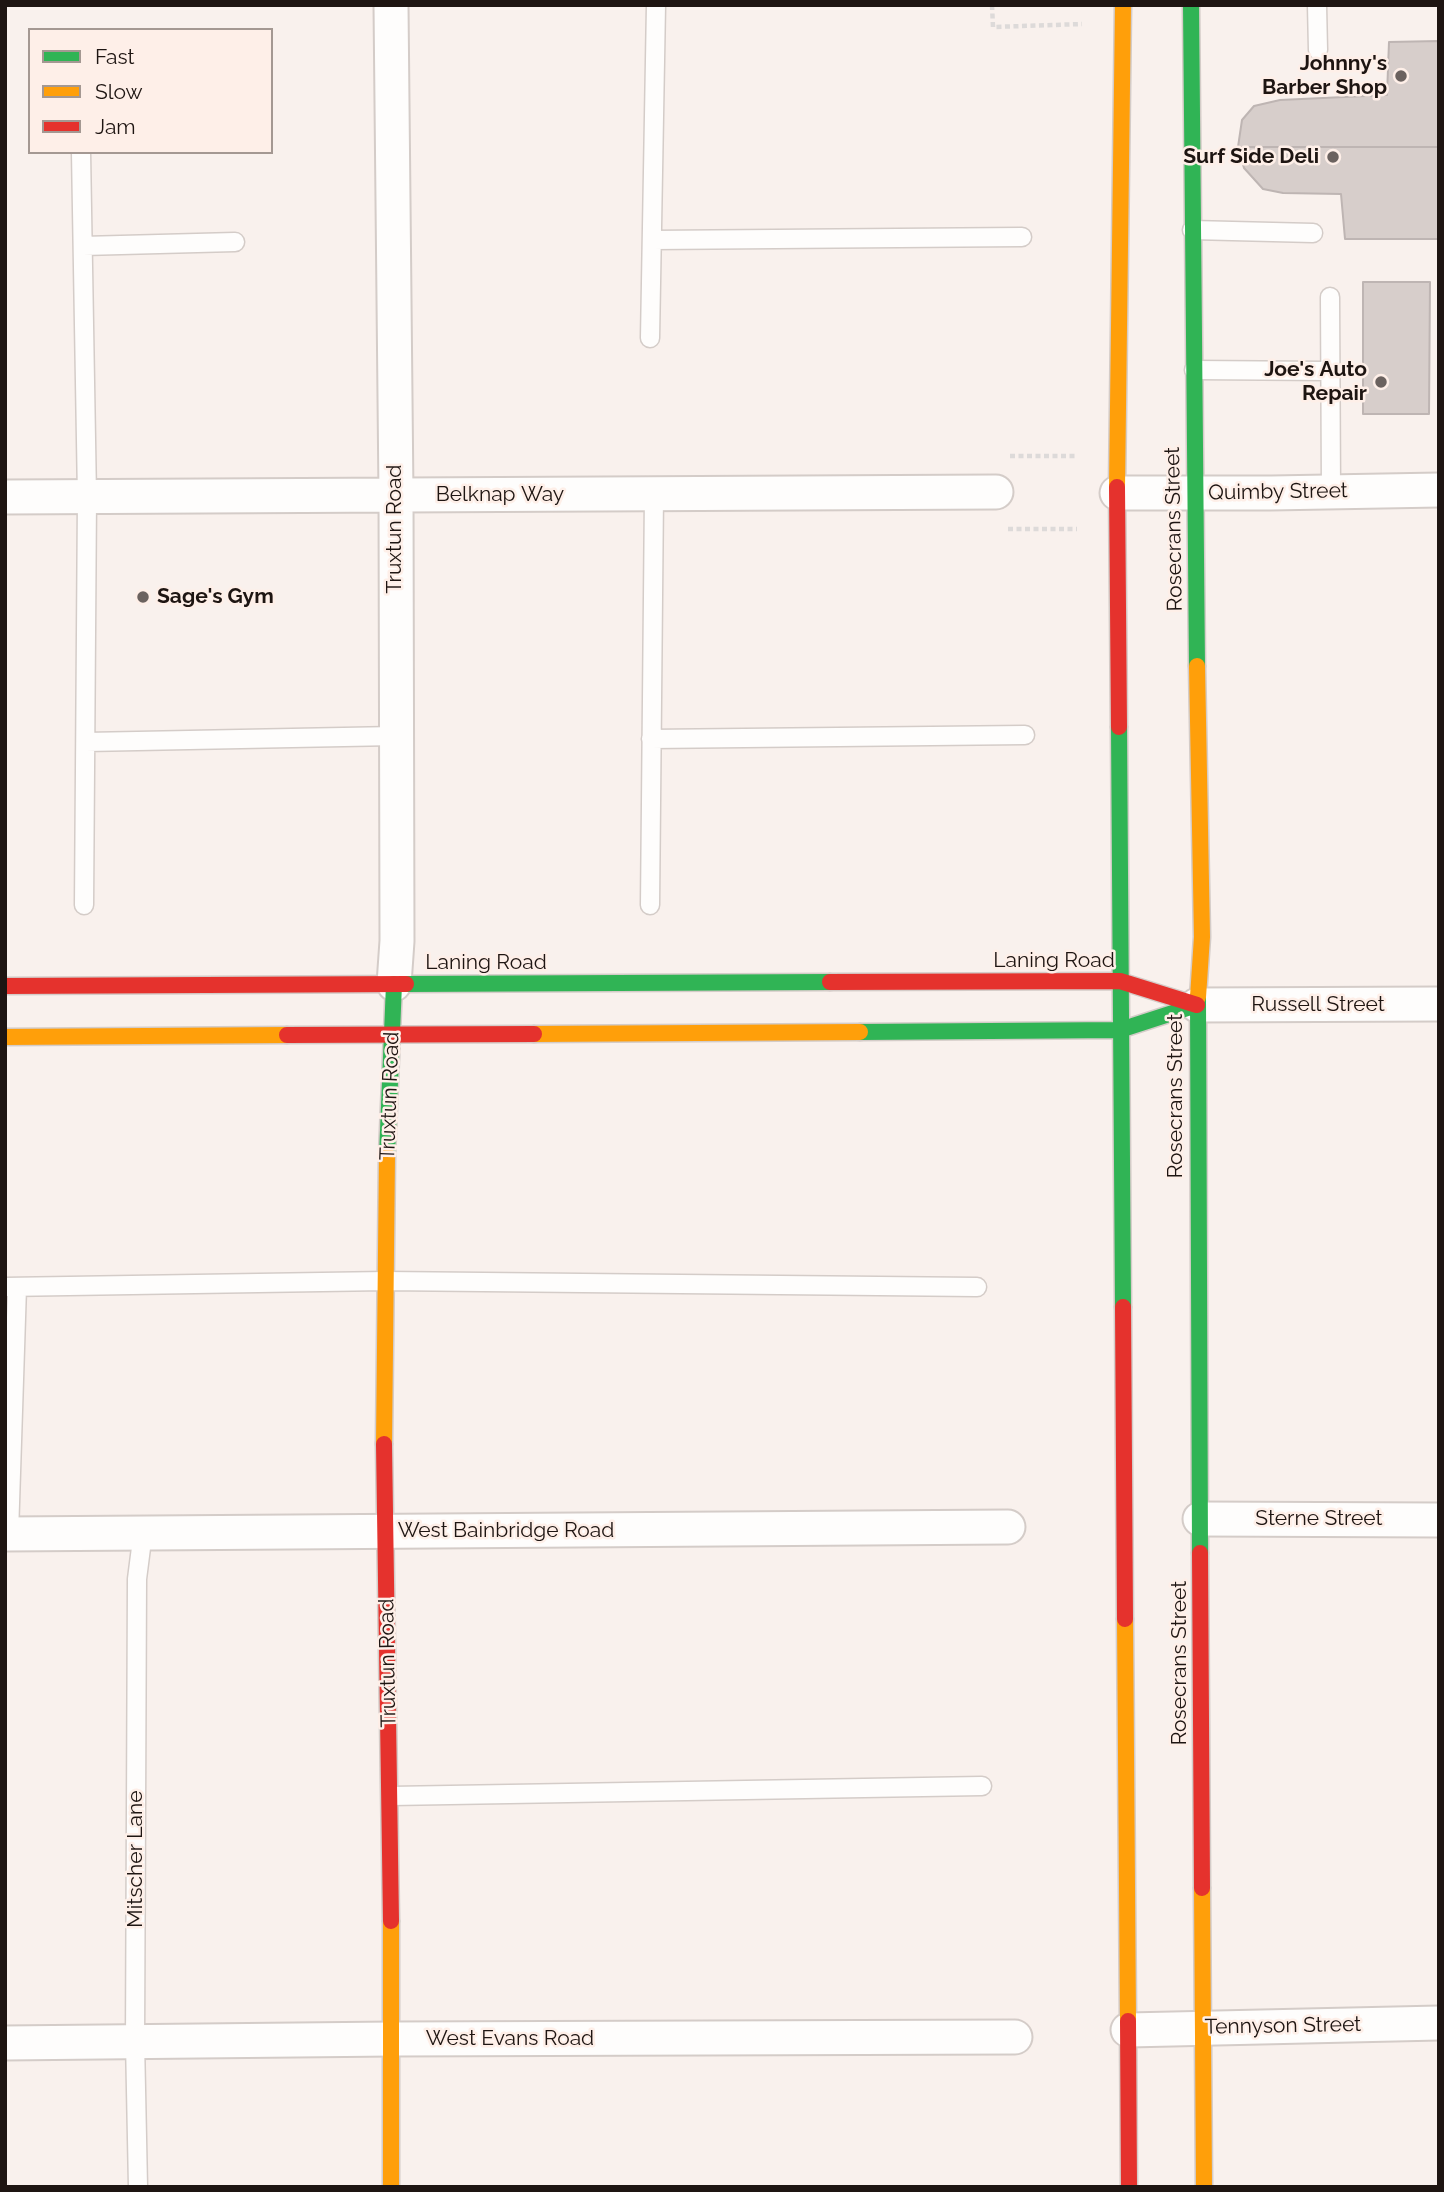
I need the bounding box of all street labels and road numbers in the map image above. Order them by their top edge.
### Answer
street label: Rosecrans Street [1160,446,1188,612]
street label: Truxtun Road [382,465,408,593]
street label: Quimby Street [1208,478,1348,506]
street label: Belknap Way [436,482,564,508]
street label: Laning Road [993,948,1115,974]
street label: Laning Road [425,950,547,976]
street label: Russell Street [1251,992,1385,1018]
street label: Rosecrans Street [1163,1014,1189,1178]
street label: Truxtun Road [375,1031,405,1161]
street label: Sterne Street [1255,1506,1383,1532]
street label: West Bainbridge Road [398,1518,614,1544]
street label: Rosecrans Street [1167,1581,1193,1745]
street label: Truxtun Road [374,1598,402,1728]
street label: Mitscher Lane [123,1790,149,1928]
street label: Tennyson Street [1204,2012,1362,2040]
street label: West Evans Road [426,2026,594,2052]

